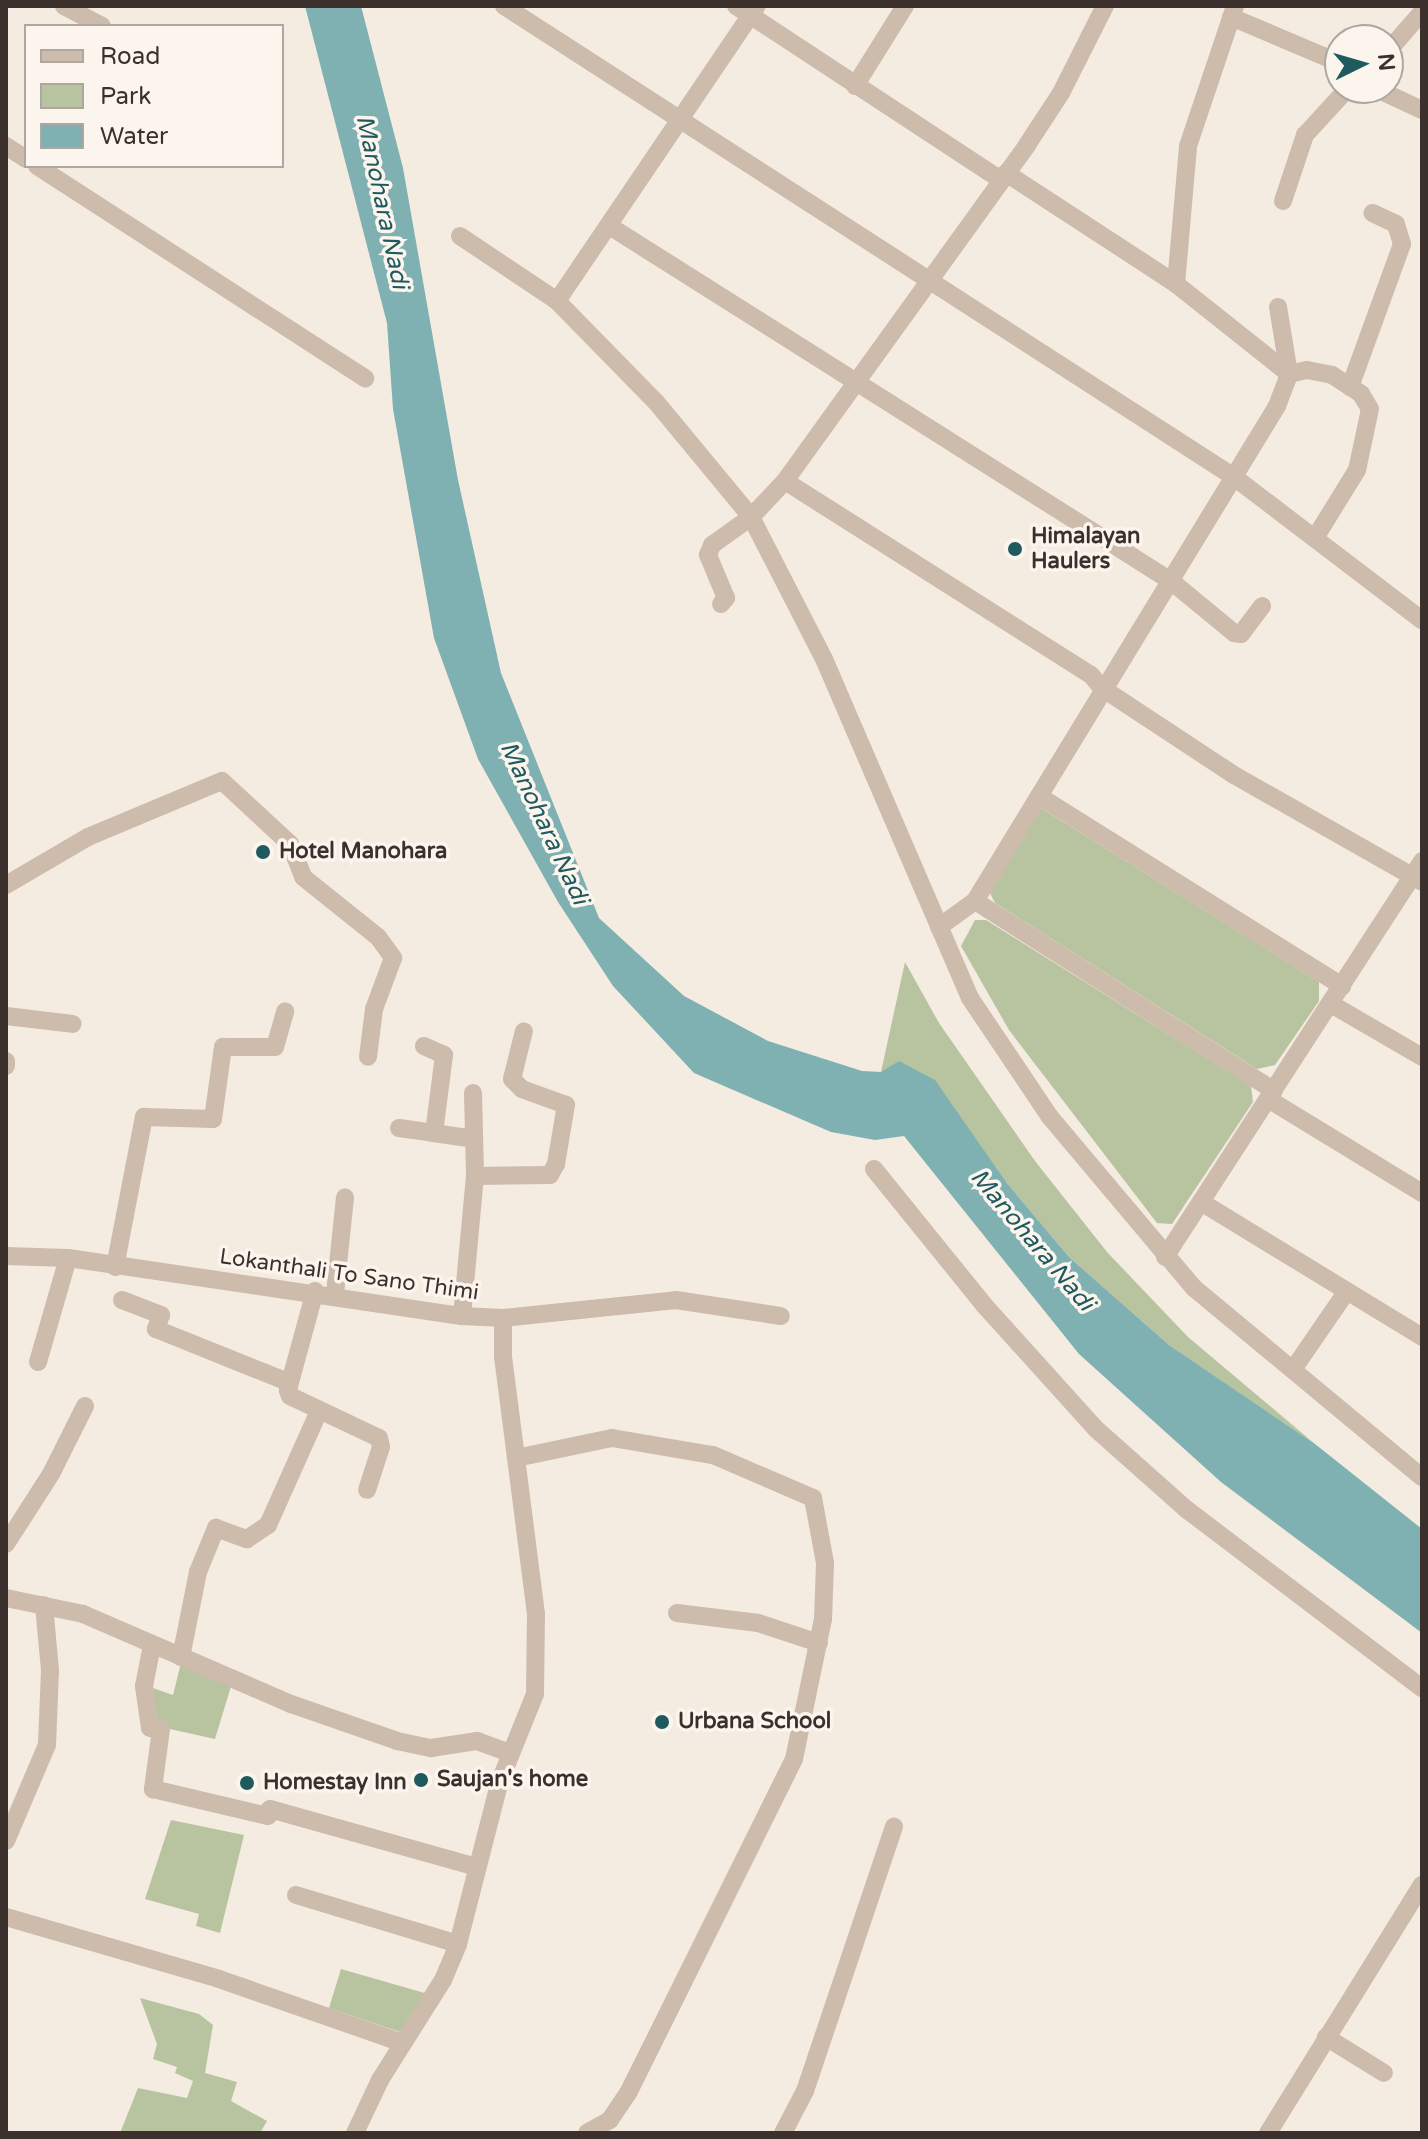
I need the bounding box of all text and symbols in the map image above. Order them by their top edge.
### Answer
legend [24,24,284,168]
north arrow [1324,24,1404,104]
text: Road [100,42,160,71]
text: N [1372,52,1400,72]
text: Park [100,82,151,111]
water label: Manohara Nadi [350,113,414,291]
text: Water [100,122,168,151]
place label: Himalayan Haulers [1031,523,1141,574]
marker: Himalayan Haulers [1006,540,1024,558]
water label: Manohara Nadi [494,737,594,909]
place label: Hotel Manohara [279,839,447,865]
marker: Hotel Manohara [254,843,272,861]
water label: Manohara Nadi [964,1163,1100,1317]
street label: Lokanthali To Sano Thimi [218,1244,480,1306]
place label: Urbana School [678,1709,831,1735]
marker: Urbana School [653,1713,671,1731]
place label: Saujan's home [437,1767,588,1793]
place label: Homestay Inn [263,1770,407,1796]
marker: Saujan's home [412,1771,430,1789]
marker: Homestay Inn [238,1774,256,1792]

